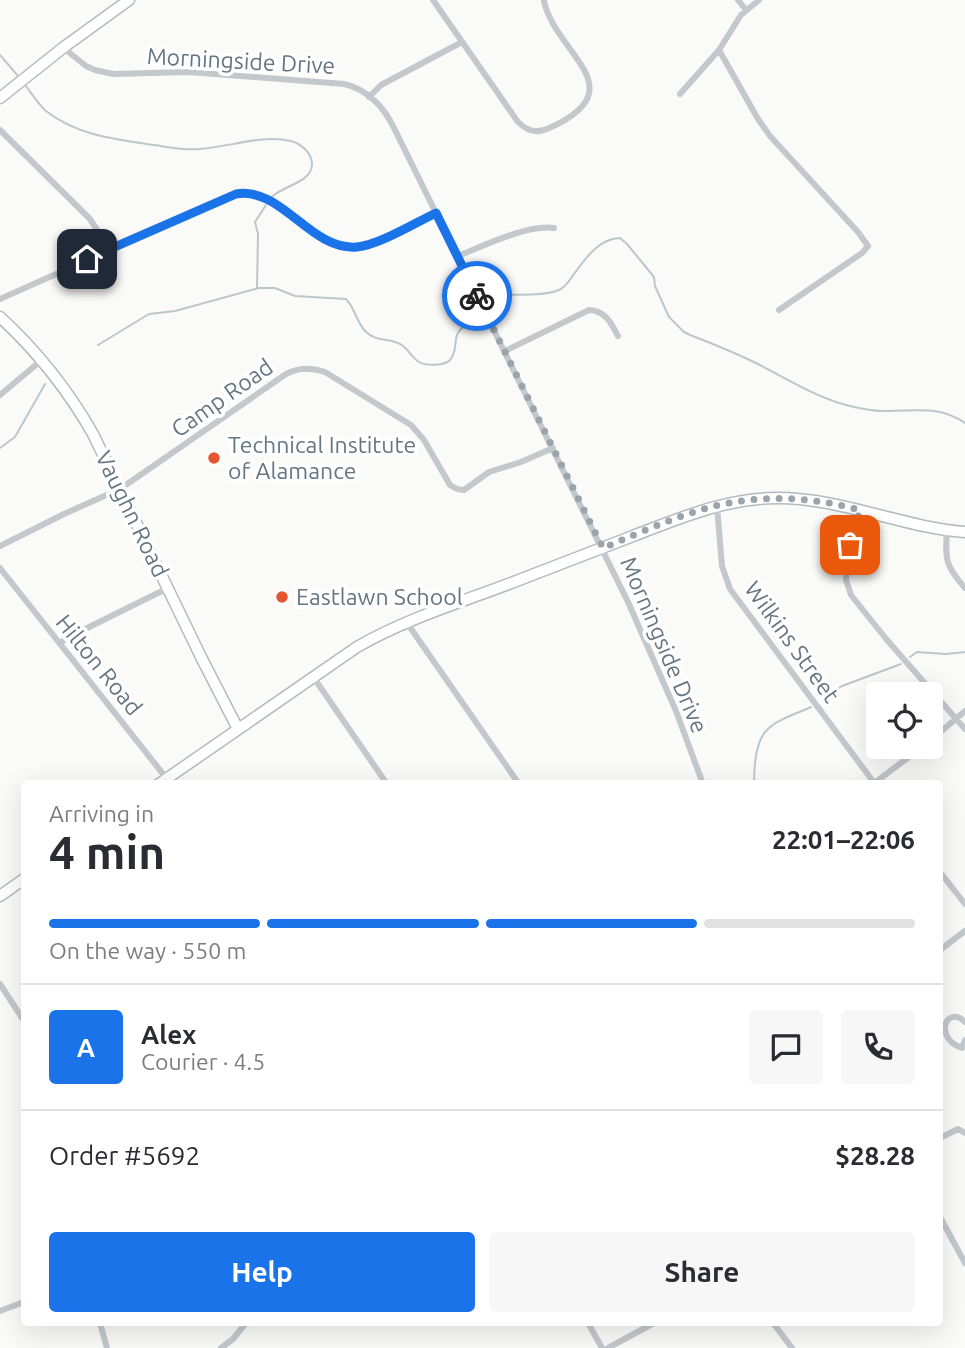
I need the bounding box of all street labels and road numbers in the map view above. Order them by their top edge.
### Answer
street label: Morningside Drive [146,43,336,78]
street label: Camp Road [166,354,277,442]
street label: Vaughn Road [91,447,174,581]
street label: Morningside Drive [616,553,713,736]
street label: Wilkins Street [740,576,845,707]
street label: Hilton Road [51,610,147,720]

